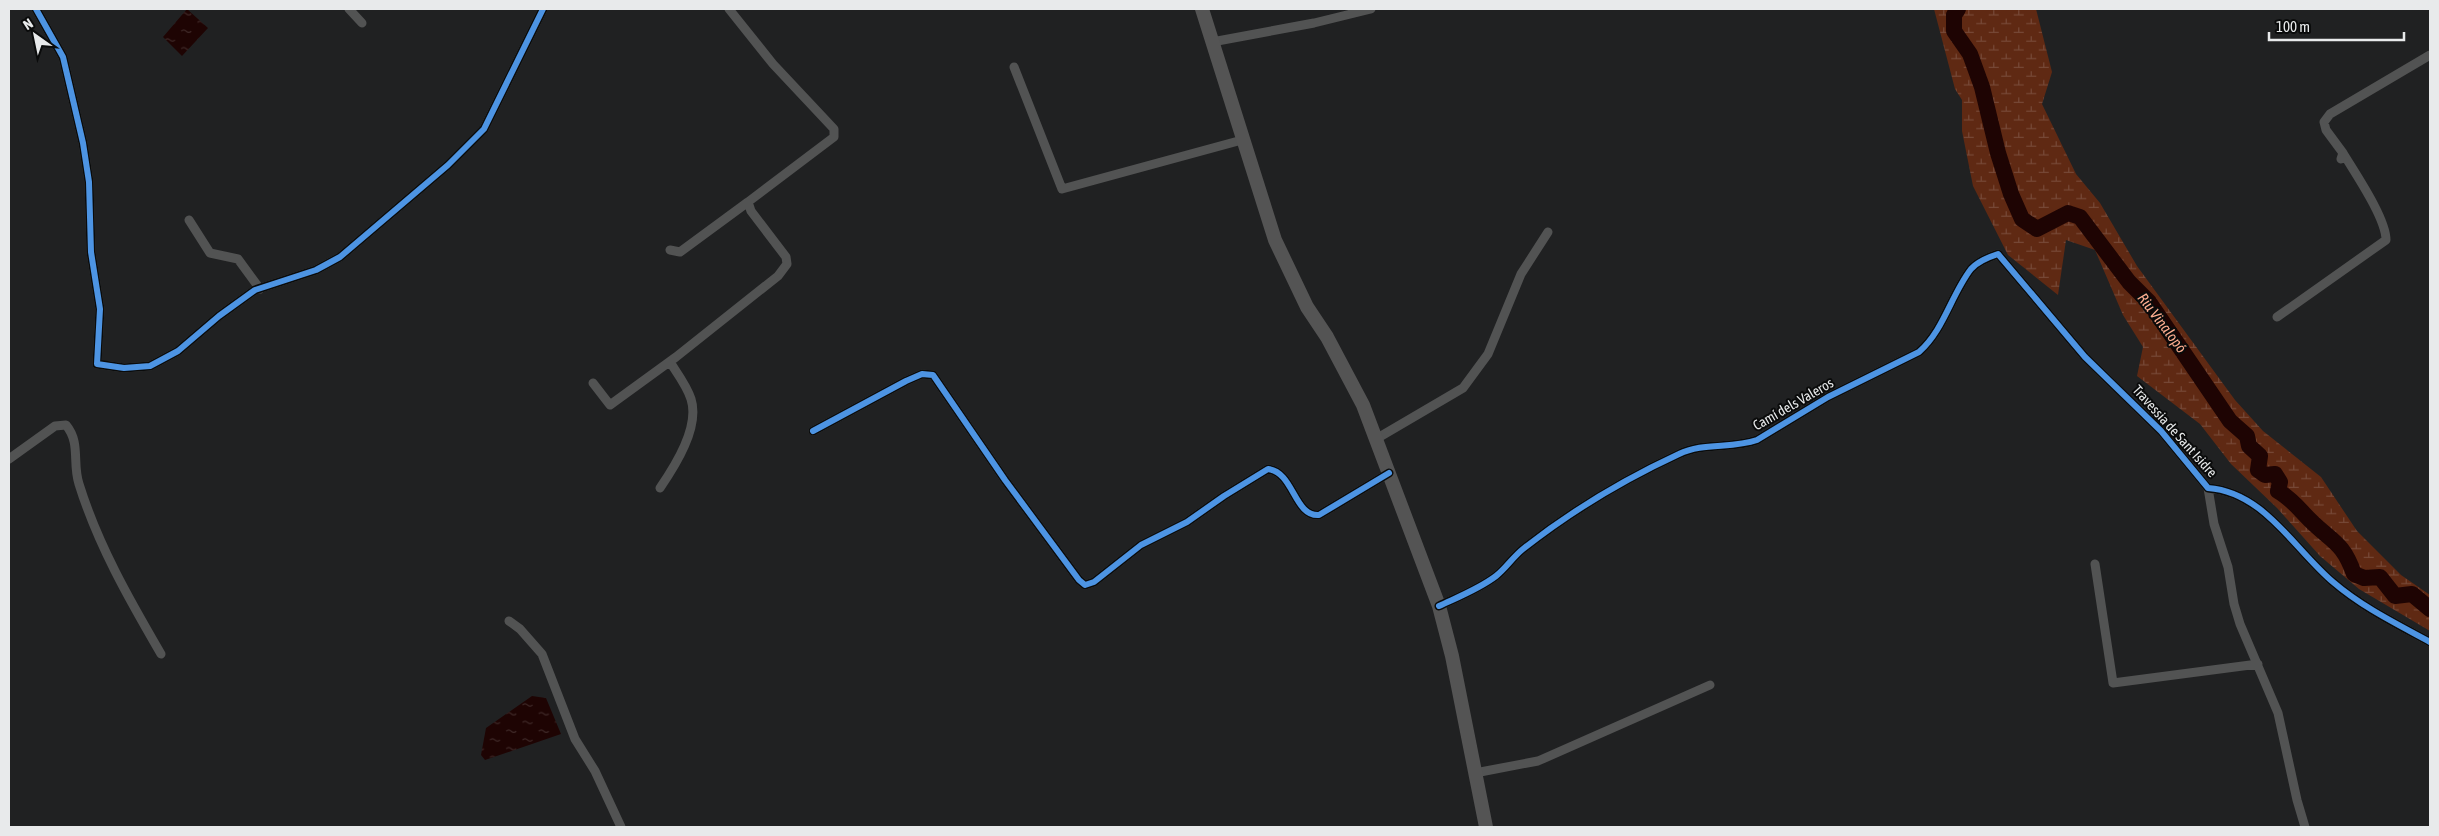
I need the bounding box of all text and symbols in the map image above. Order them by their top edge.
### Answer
north arrow [10,10,60,60]
scale bar [2269,10,2404,42]
text: N [20,15,36,33]
text: 100 m [2276,18,2310,35]
water label: Riu Vinalopó [2134,290,2190,356]
street label: Camí dels Valeros [1750,375,1836,433]
street label: Travessia de Sant Isidre [2130,382,2220,480]

